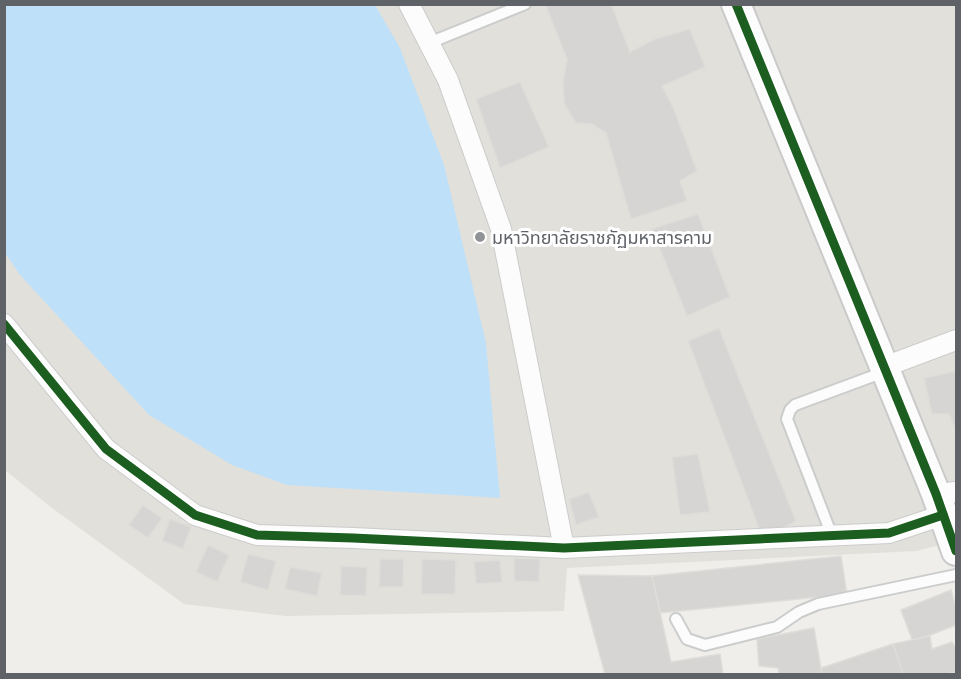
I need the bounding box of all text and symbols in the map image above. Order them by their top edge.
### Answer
place label: มหาวิทยาลัยราชภัฏมหาสารคาม [492,226,712,249]
marker: มหาวิทยาลัยราชภัฏมหาสารคาม [473,230,487,244]

